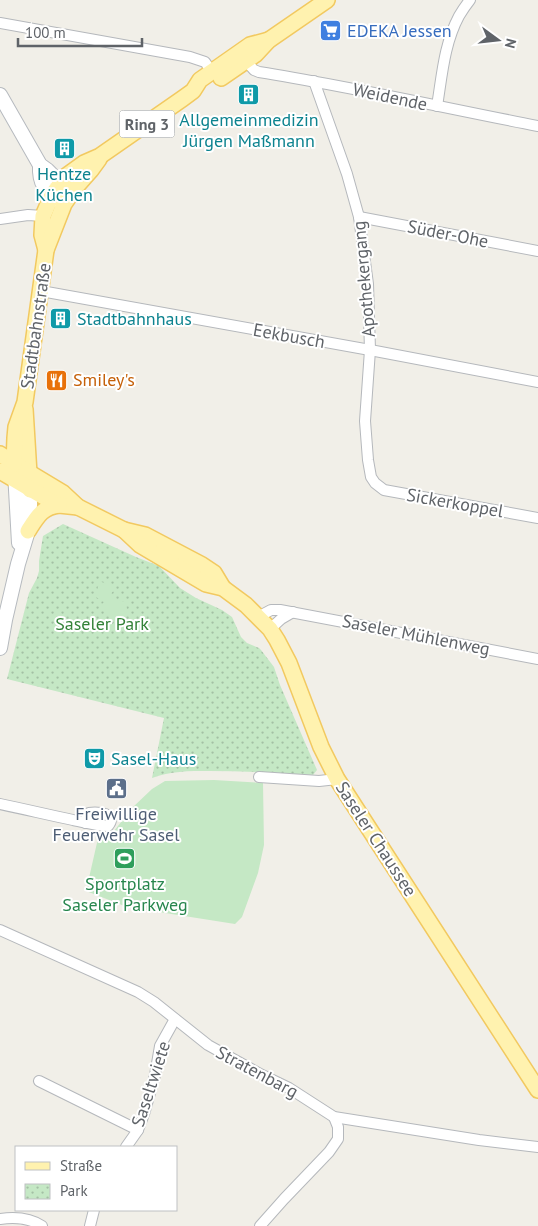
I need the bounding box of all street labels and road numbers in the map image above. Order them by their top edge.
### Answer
street label: Weidende [351,77,429,116]
road number: Ring 3 [120,110,174,138]
street label: Süder-Ohe [406,214,491,253]
street label: Apothekergang [347,220,380,338]
street label: Stadtbahnstraße [15,261,56,391]
street label: Eekbusch [251,318,327,353]
street label: Sickerkoppel [405,483,506,522]
street label: Saseler Mühlenweg [340,609,492,660]
street label: Saseler Chaussee [331,777,422,901]
street label: Saseltwiete [126,1038,175,1130]
street label: Stratenbarg [212,1040,302,1103]

